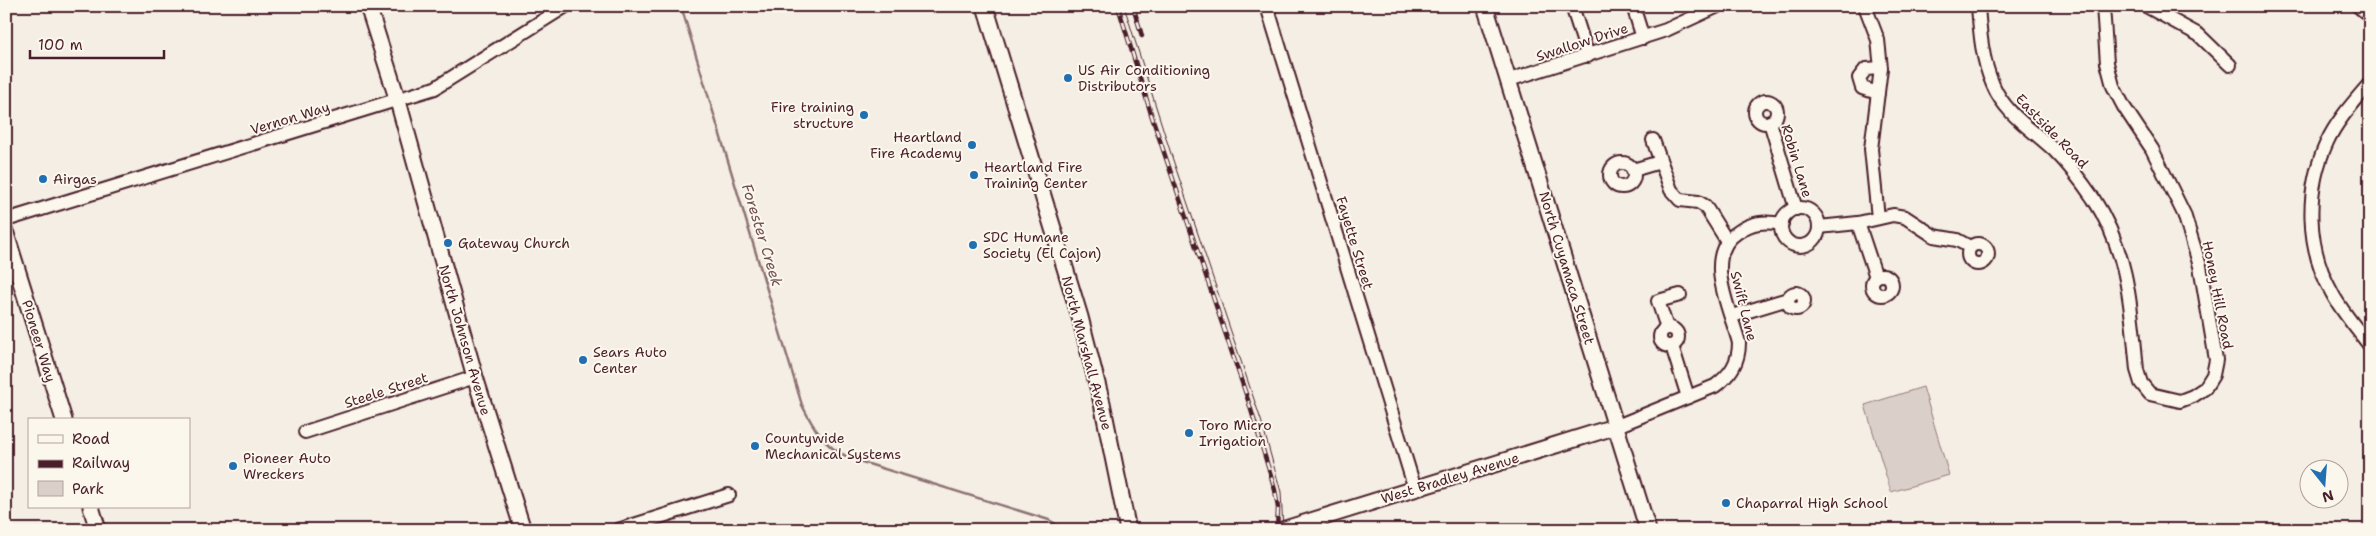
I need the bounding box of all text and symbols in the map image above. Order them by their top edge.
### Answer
street label: Swallow Drive [1534,19,1630,65]
scale bar [30,28,164,60]
text: 100 m [38,35,83,55]
place label: US Air Conditioning Distributors [1078,61,1210,95]
marker: US Air Conditioning Distributors [1062,72,1074,84]
street label: Eastside Road [2012,90,2092,172]
street label: Vernon Way [248,97,332,139]
place label: Fire training structure [771,98,854,132]
marker: Fire training structure [858,109,870,121]
street label: Robin Lane [1777,122,1817,200]
place label: Heartland Fire Academy [870,128,962,162]
marker: Heartland Fire Academy [966,139,978,151]
place label: Heartland Fire Training Center [984,158,1088,192]
marker: Heartland Fire Training Center [968,169,980,181]
place label: Airgas [53,170,97,188]
marker: Airgas [37,173,49,185]
water label: Forester Creek [737,181,787,289]
street label: North Cuyamaca Street [1535,189,1599,347]
street label: Fayette Street [1332,194,1378,292]
place label: SDC Humane Society (El Cajon) [983,228,1101,262]
place label: Gateway Church [458,234,570,252]
marker: Gateway Church [442,237,454,249]
marker: SDC Humane Society (El Cajon) [967,239,979,251]
street label: Honey Hill Road [2199,239,2237,351]
street label: North Johnson Avenue [435,263,495,418]
street label: Swift Lane [1727,269,1761,343]
street label: North Marshall Avenue [1058,274,1116,432]
street label: Pioneer Way [18,298,60,384]
place label: Sears Auto Center [593,343,667,377]
marker: Sears Auto Center [577,354,589,366]
street label: Steele Street [342,368,430,412]
place label: Toro Micro Irrigation [1199,416,1272,450]
legend [28,418,190,508]
marker: Toro Micro Irrigation [1183,427,1195,439]
text: Road [72,429,110,449]
place label: Countywide Mechanical Systems [765,429,901,463]
marker: Countywide Mechanical Systems [749,440,761,452]
street label: West Bradley Avenue [1379,448,1521,508]
place label: Pioneer Auto Wreckers [243,449,331,483]
text: Railway [72,453,130,473]
north arrow [2298,458,2348,508]
marker: Pioneer Auto Wreckers [227,460,239,472]
text: Park [72,479,104,499]
text: N [2320,486,2336,507]
place label: Chaparral High School [1736,494,1888,512]
marker: Chaparral High School [1720,497,1732,509]

